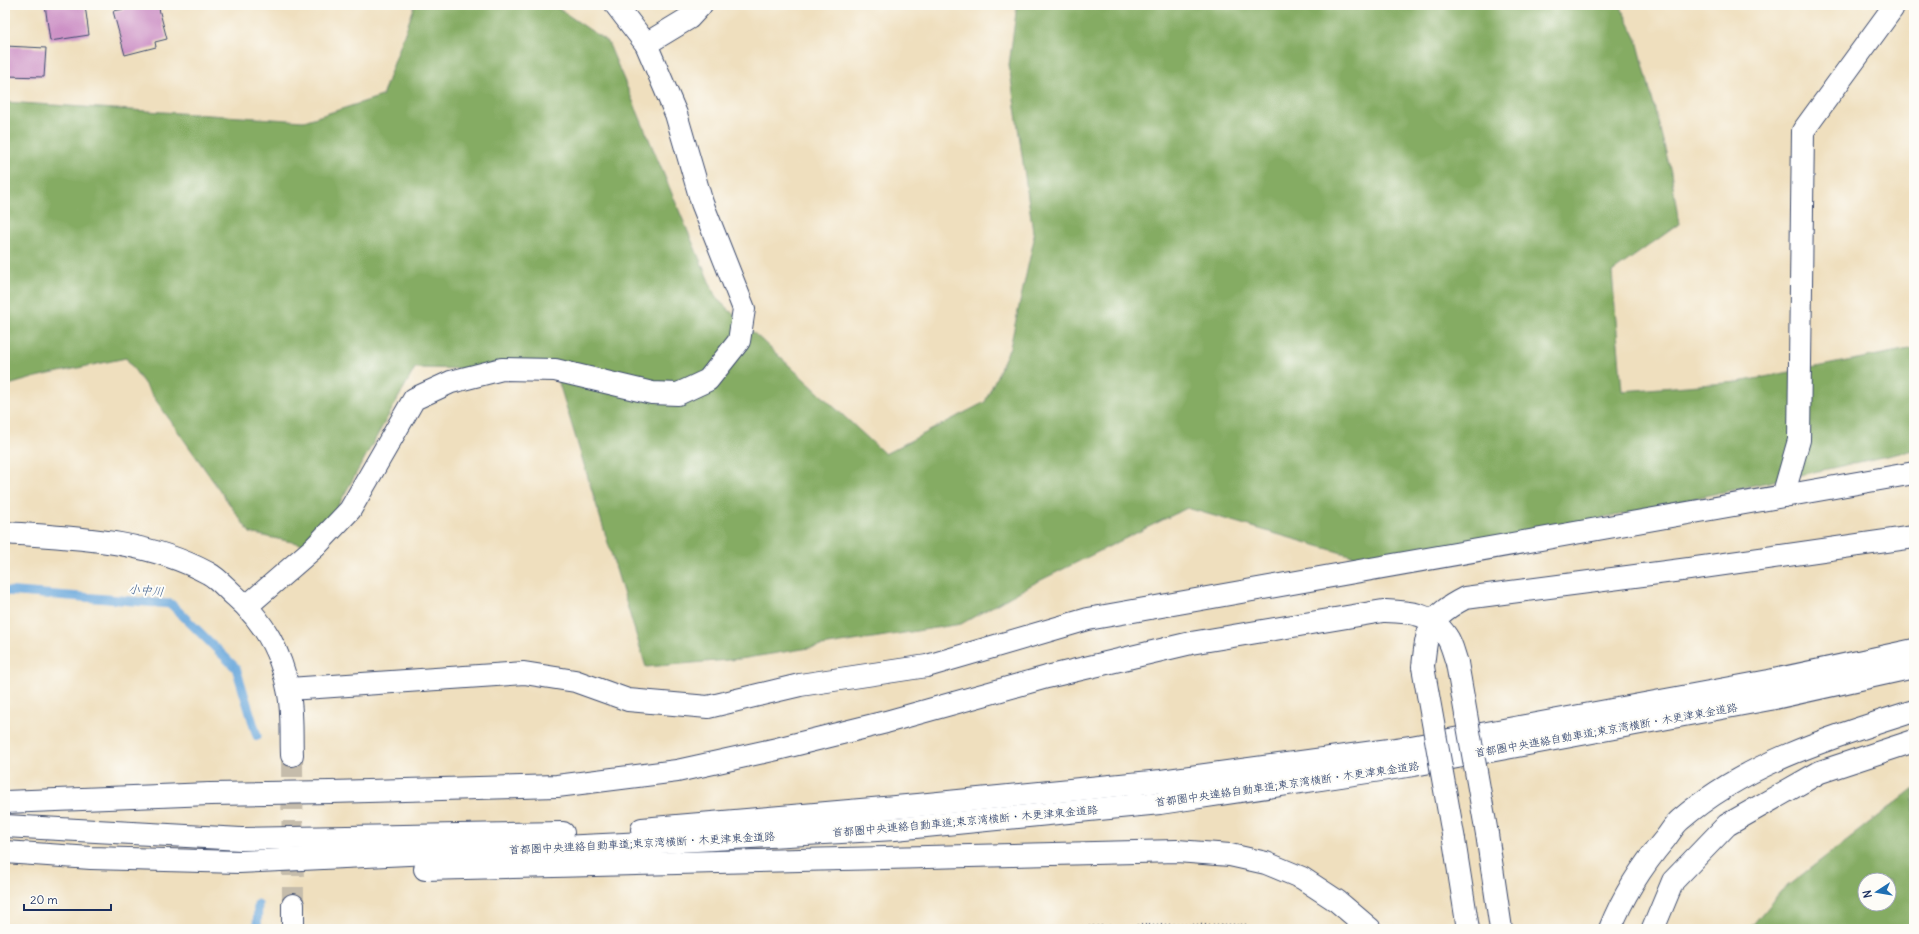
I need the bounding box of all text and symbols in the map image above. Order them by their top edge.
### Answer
water label: 小中川 [127,581,165,599]
street label: 首都圏中央連絡自動車道;東京湾横断・木更津東金道路 [1473,700,1739,760]
street label: 首都圏中央連絡自動車道;東京湾横断・木更津東金道路 [1154,759,1420,809]
street label: 首都圏中央連絡自動車道;東京湾横断・木更津東金道路 [832,802,1098,840]
street label: 首都圏中央連絡自動車道;東京湾横断・木更津東金道路 [508,829,776,857]
north arrow [1857,872,1897,912]
scale bar [24,886,111,912]
text: N [1860,889,1875,899]
text: 20 m [30,892,58,907]

